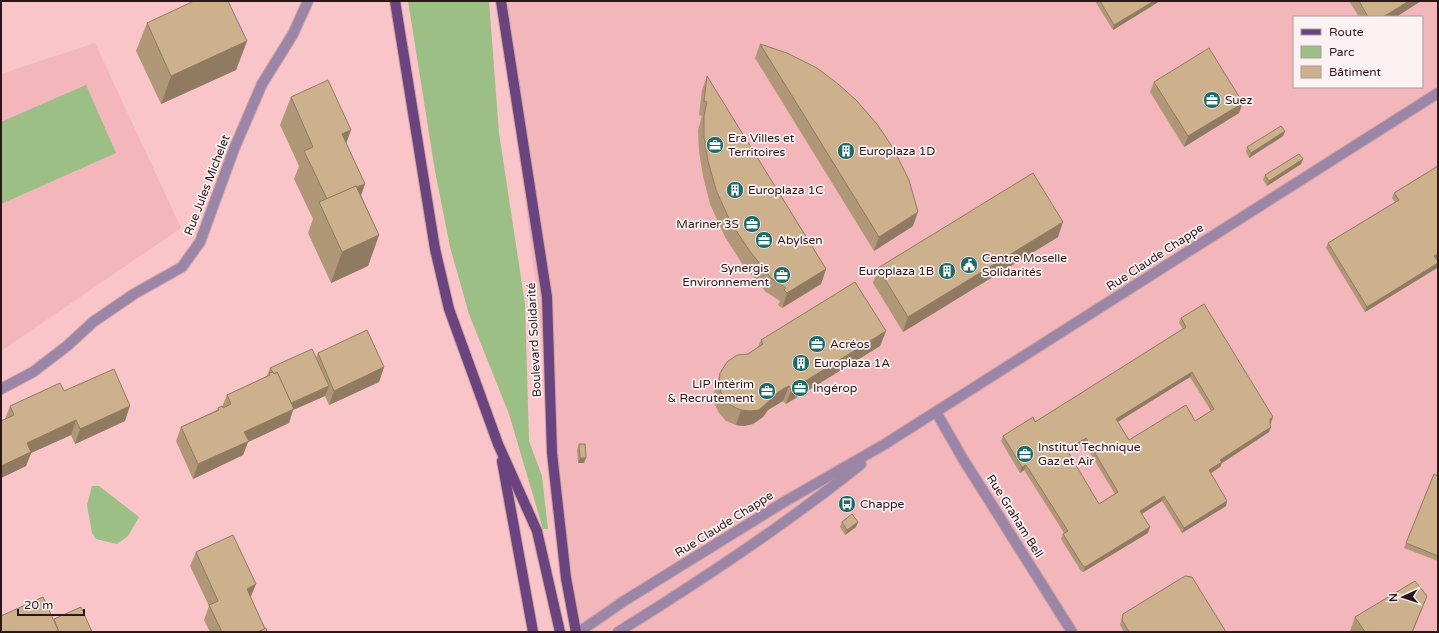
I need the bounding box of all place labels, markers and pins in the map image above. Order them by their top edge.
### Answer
office icon: Suez [1202,90,1222,110]
place label: Suez [1225,93,1252,107]
place label: Era Villes et Territoires [728,131,795,159]
office icon: Era Villes et Territoires [705,135,725,155]
building icon: Europlaza 1D [836,141,856,161]
place label: Europlaza 1D [859,144,935,158]
building icon: Europlaza 1C [725,180,745,200]
place label: Europlaza 1C [748,183,824,197]
office icon: Mariner 3S [742,214,762,234]
place label: Mariner 3S [676,217,739,231]
office icon: Abylsen [754,230,774,250]
place label: Abylsen [777,233,823,247]
place label: Centre Moselle Solidarités [982,251,1067,279]
public building icon: Centre Moselle Solidarités [959,255,979,275]
place label: Synergis Environnement [682,261,769,289]
building icon: Europlaza 1B [937,261,957,281]
place label: Europlaza 1B [858,264,934,278]
office icon: Synergis Environnement [772,265,792,285]
office icon: Acréos [807,334,827,354]
place label: Acréos [830,337,870,351]
building icon: Europlaza 1A [791,353,811,373]
place label: Europlaza 1A [814,356,890,370]
place label: LIP Intérim & Recrutement [668,377,754,405]
office icon: Ingérop [790,378,810,398]
office icon: LIP Intérim & Recrutement [757,381,777,401]
place label: Ingérop [813,381,857,395]
place label: Institut Technique Gaz et Air [1038,440,1141,468]
office icon: Institut Technique Gaz et Air [1015,444,1035,464]
bus stop icon: Chappe [837,494,857,514]
place label: Chappe [860,497,905,511]

